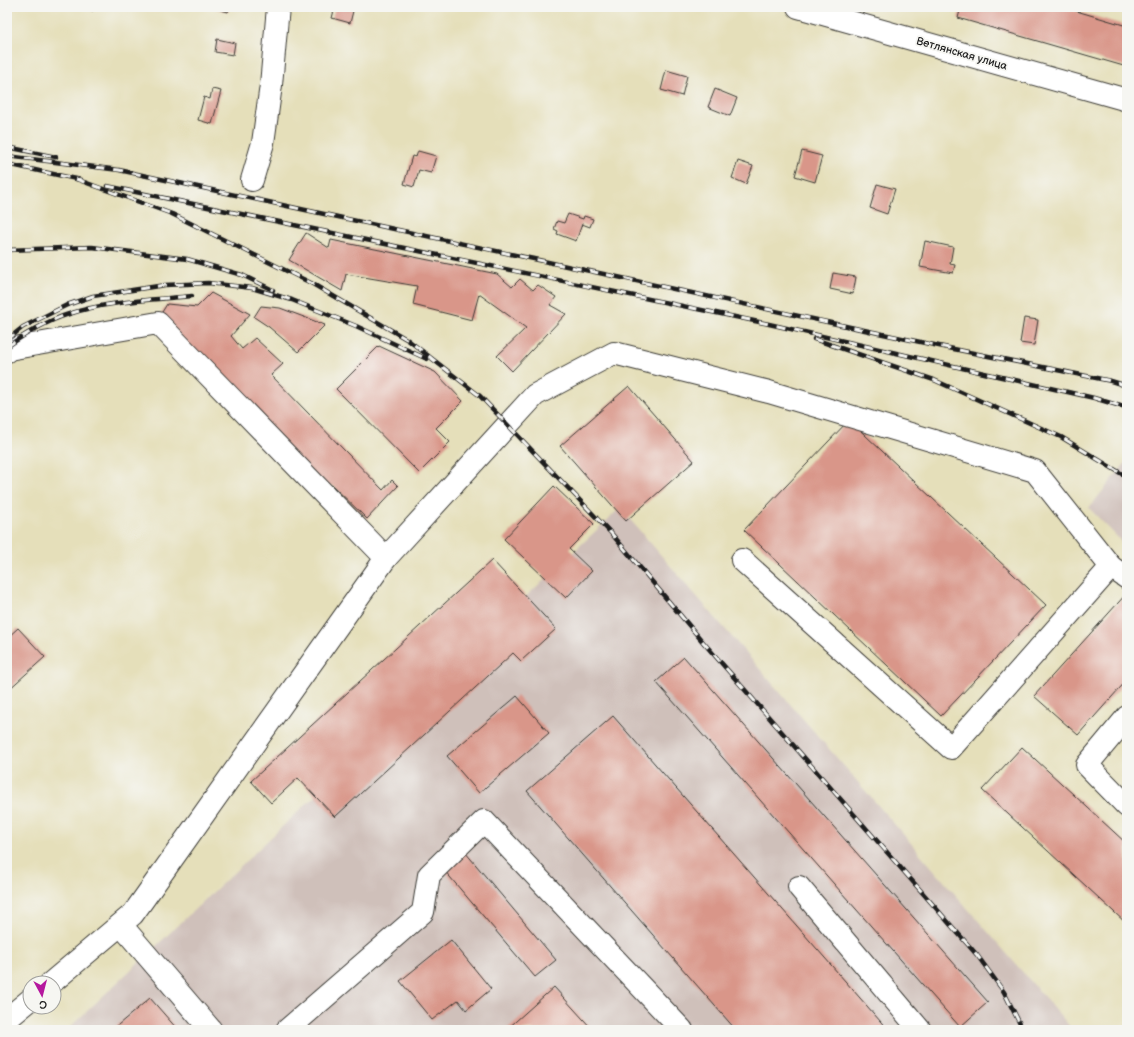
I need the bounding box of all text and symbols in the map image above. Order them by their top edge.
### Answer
street label: Ветлянская улица [915,34,1009,73]
north arrow [22,975,62,1015]
text: С [38,998,48,1011]

